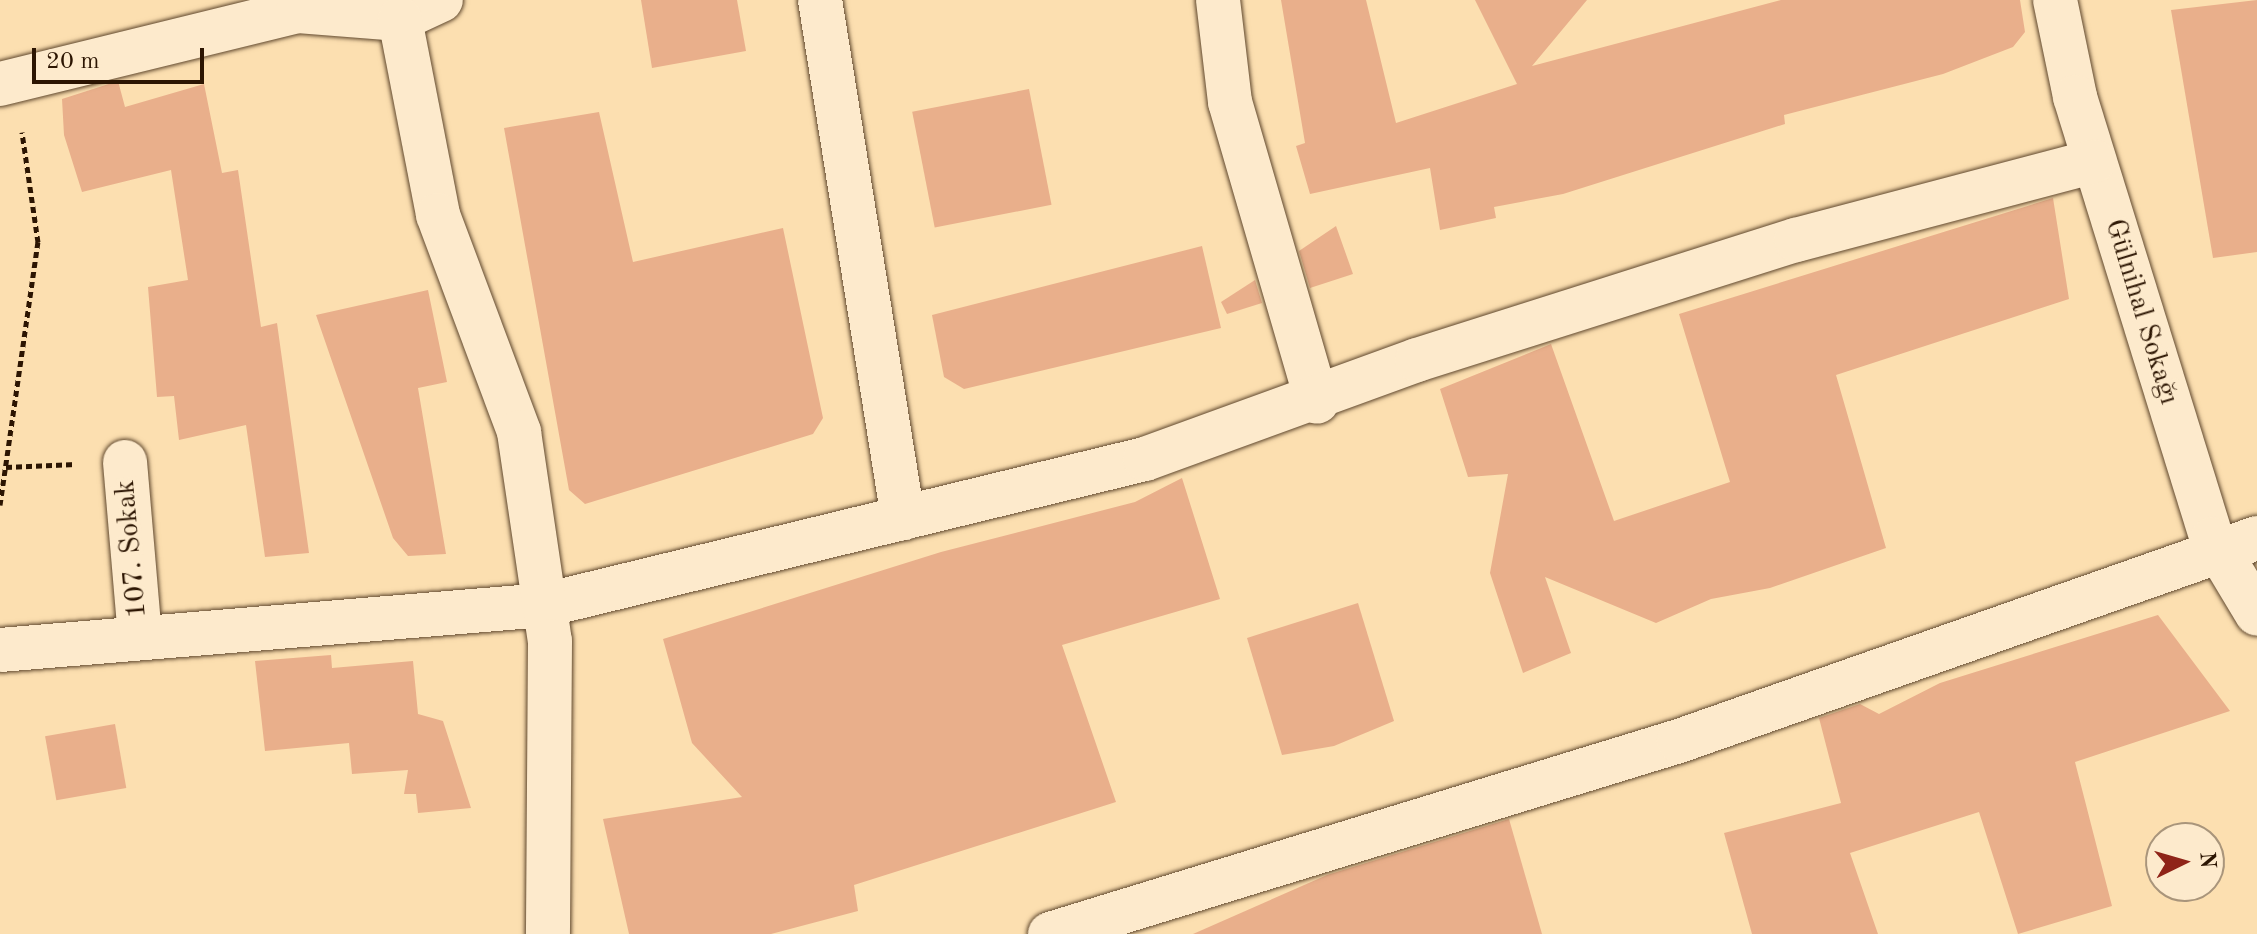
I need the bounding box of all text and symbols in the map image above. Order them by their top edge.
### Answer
scale bar [36,32,208,82]
text: 20 m [46,50,100,74]
street label: Gülnihal Sokağı [2097,215,2185,409]
street label: 107. Sokak [109,478,155,620]
north arrow [2145,822,2225,902]
text: N [2195,851,2219,869]

